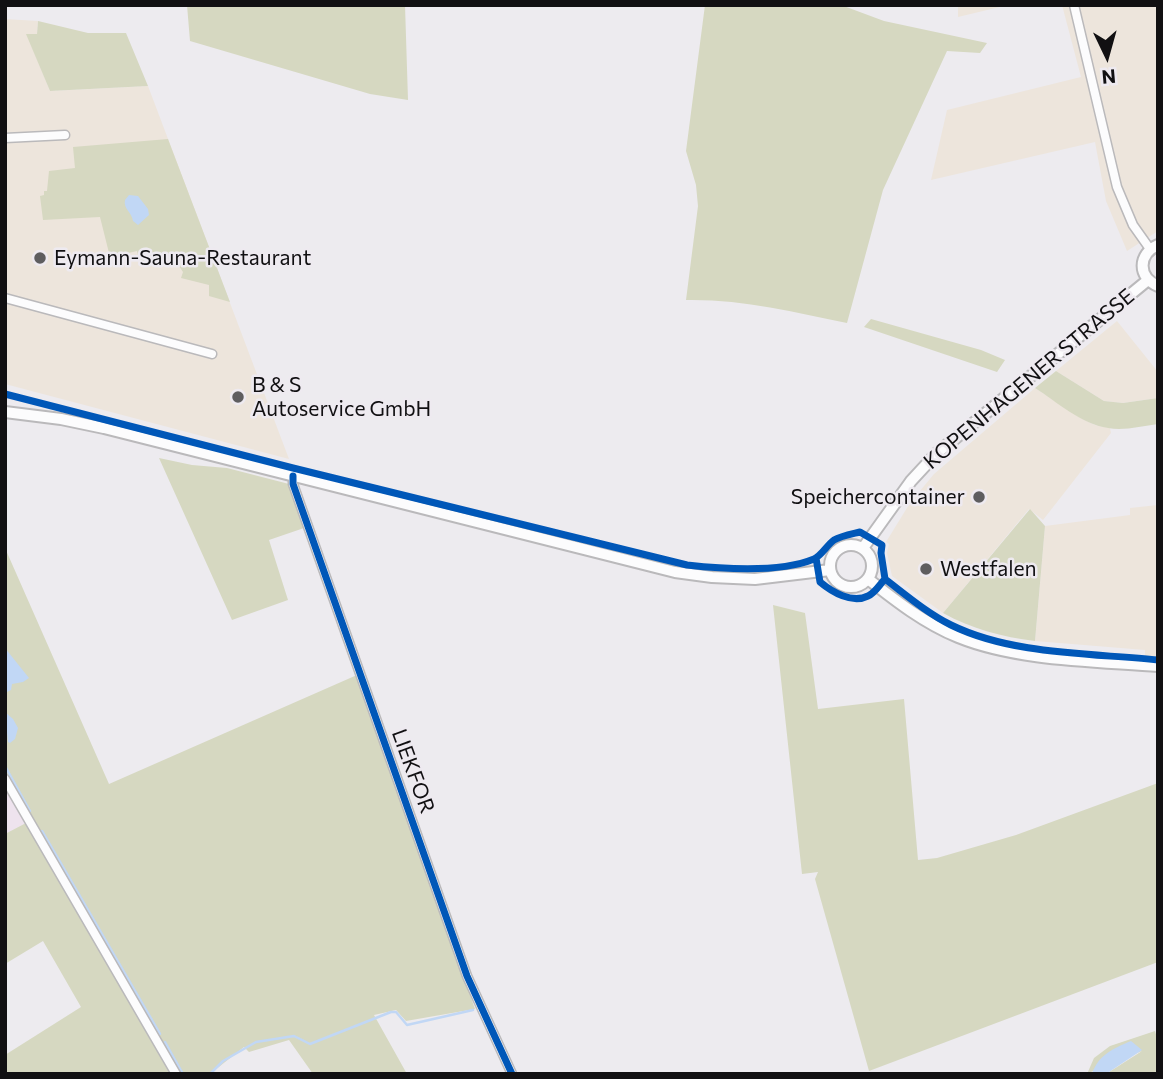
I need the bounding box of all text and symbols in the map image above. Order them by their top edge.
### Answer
north arrow [1072,21,1142,91]
text: N [1101,65,1117,89]
place label: Eymann-Sauna-Restaurant [54,245,311,271]
marker: Eymann-Sauna-Restaurant [32,250,48,266]
street label: KOPENHAGENER STRASSE [919,284,1139,474]
place label: B & S Autoservice GmbH [252,372,431,422]
marker: B & S Autoservice GmbH [230,389,246,405]
place label: Speichercontainer [791,484,965,510]
marker: Speichercontainer [971,489,987,505]
place label: Westfalen [940,556,1037,582]
marker: Westfalen [918,561,934,577]
street label: LIEKFOR [386,725,440,817]

